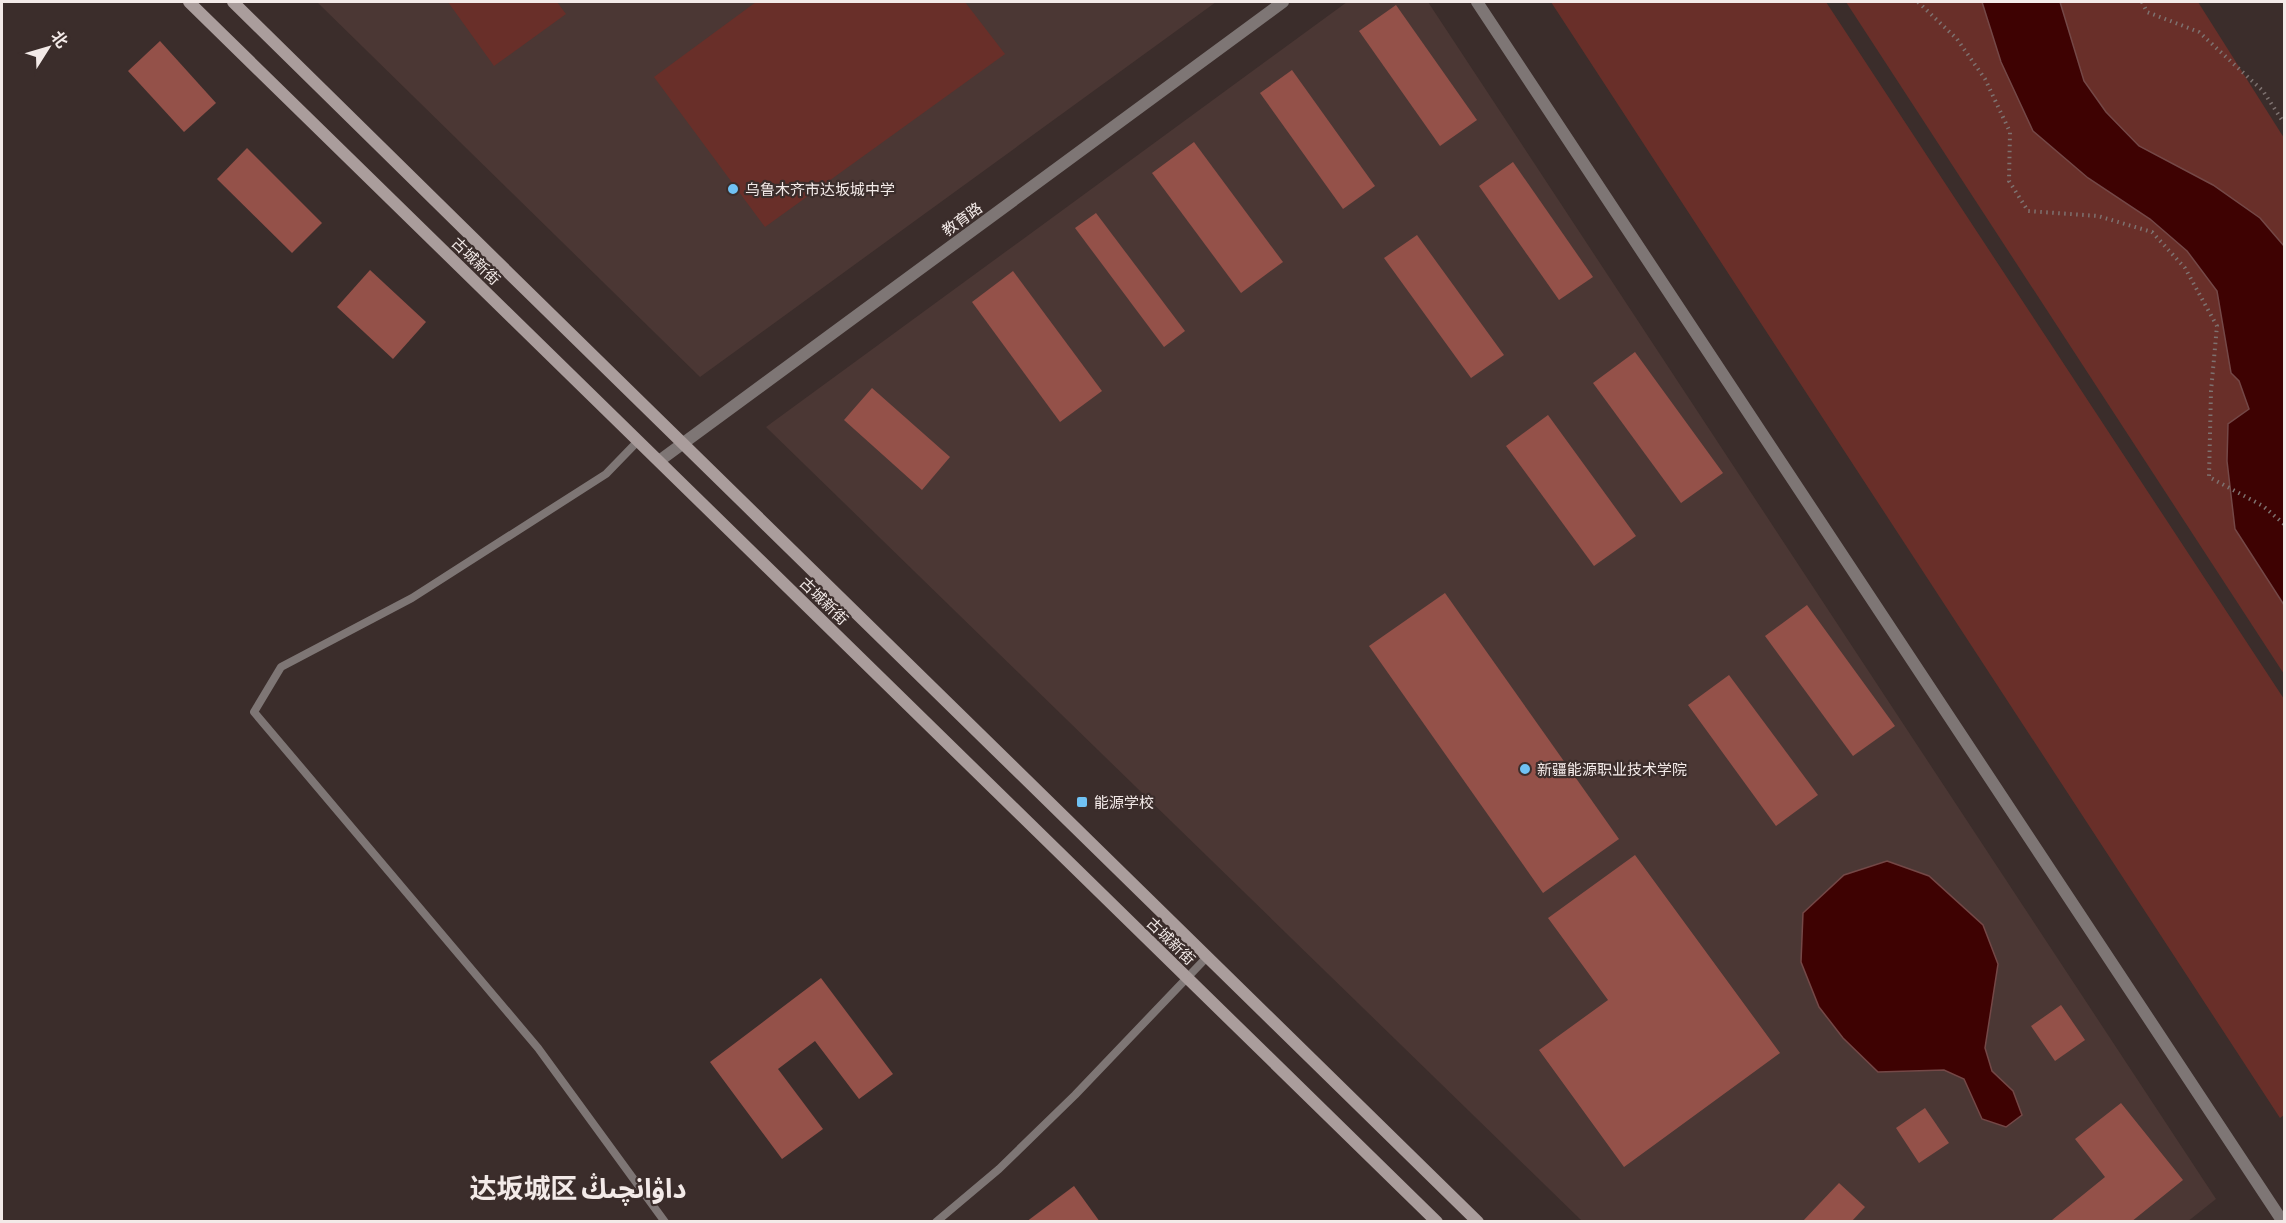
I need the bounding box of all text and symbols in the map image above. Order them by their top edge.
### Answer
north arrow [18,18,78,78]
text: 北 [48,27,72,51]
place label: 乌鲁木齐市达坂城中学 [745,181,895,198]
marker: 乌鲁木齐市达坂城中学 [726,182,740,196]
street label: 教育路 [939,199,985,239]
street label: 古城新街 [449,234,503,288]
street label: 古城新街 [797,574,851,628]
place label: 新疆能源职业技术学院 [1537,761,1687,778]
marker: 新疆能源职业技术学院 [1518,762,1532,776]
place label: 能源学校 [1094,794,1154,811]
marker: 能源学校 [1075,795,1089,809]
street label: 古城新街 [1144,914,1198,968]
district label: 达坂城区 داۋانچىڭ [470,1173,686,1206]

